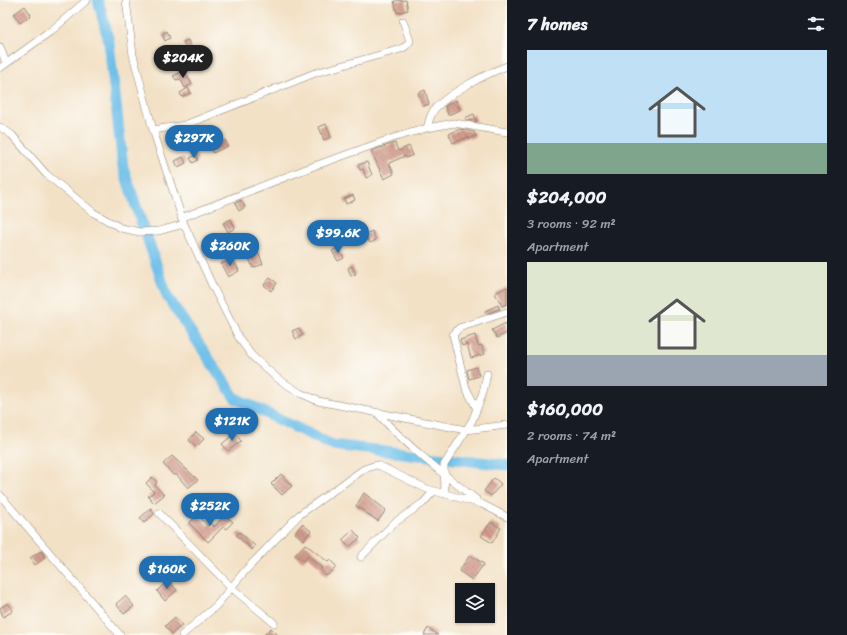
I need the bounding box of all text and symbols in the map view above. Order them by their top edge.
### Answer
text: 7 homes [527,9,587,39]
icon: filters [805,13,827,35]
pin: $204K [155,45,211,79]
text: $204K [163,46,203,69]
icon: home [641,76,713,148]
pin: $297K [166,125,222,159]
text: $297K [174,126,214,149]
text: $204,000 [527,182,606,212]
text: 3 rooms · 92 m² [527,212,616,235]
pin: $99.6K [305,220,371,254]
text: $99.6K [316,221,360,244]
pin: $260K [202,233,258,267]
text: $260K [210,234,250,257]
text: Apartment [527,235,588,258]
icon: home [641,288,713,360]
text: $160,000 [527,394,603,424]
pin: $121K [204,408,260,442]
text: $121K [214,409,250,432]
text: 2 rooms · 74 m² [527,424,616,447]
text: Apartment [527,447,588,470]
pin: $252K [182,493,238,527]
text: $252K [190,494,230,517]
pin: $160K [139,556,195,590]
text: $160K [148,557,186,580]
map controls [455,583,495,623]
button: layers [455,583,495,623]

